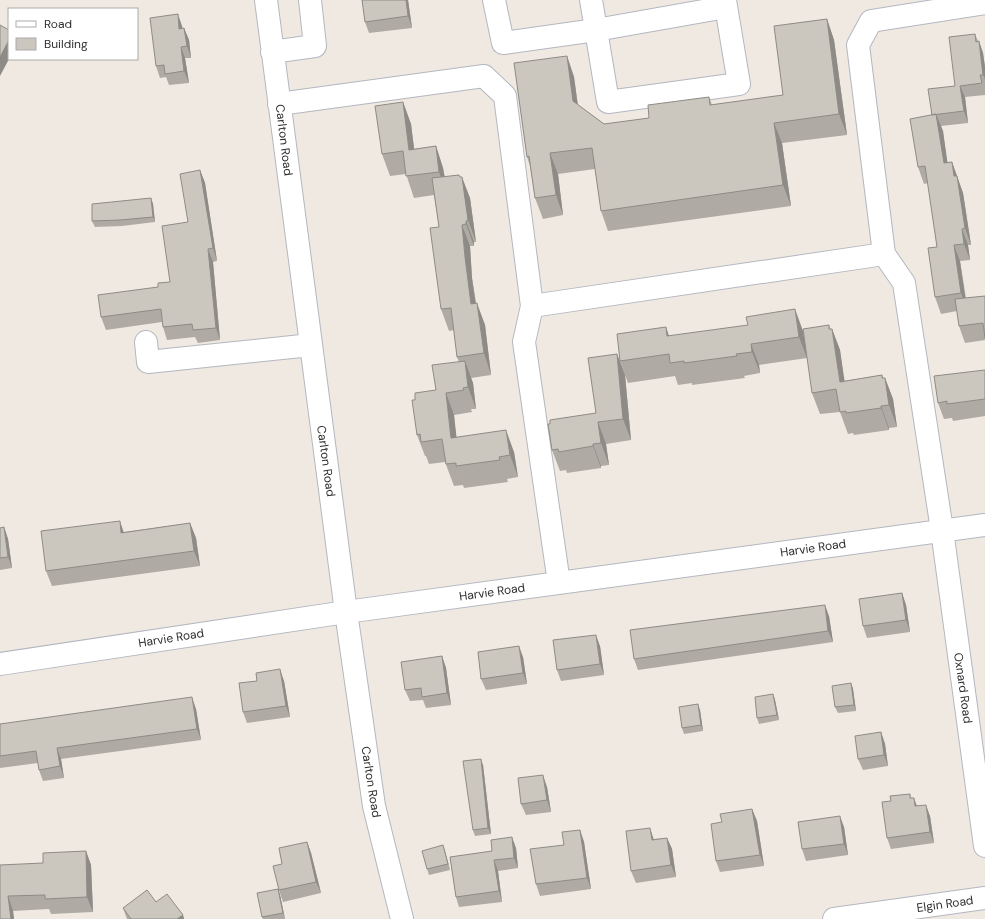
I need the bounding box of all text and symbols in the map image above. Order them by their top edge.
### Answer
legend [8,8,138,60]
text: Road [44,16,72,32]
text: Building [44,36,88,52]
street label: Carlton Road [272,103,296,177]
street label: Carlton Road [313,424,339,498]
street label: Harvie Road [779,535,847,561]
street label: Harvie Road [458,579,526,605]
street label: Harvie Road [137,625,205,651]
street label: Oxnard Road [950,651,976,725]
street label: Carlton Road [357,745,385,819]
street label: Elgin Road [916,892,974,916]

